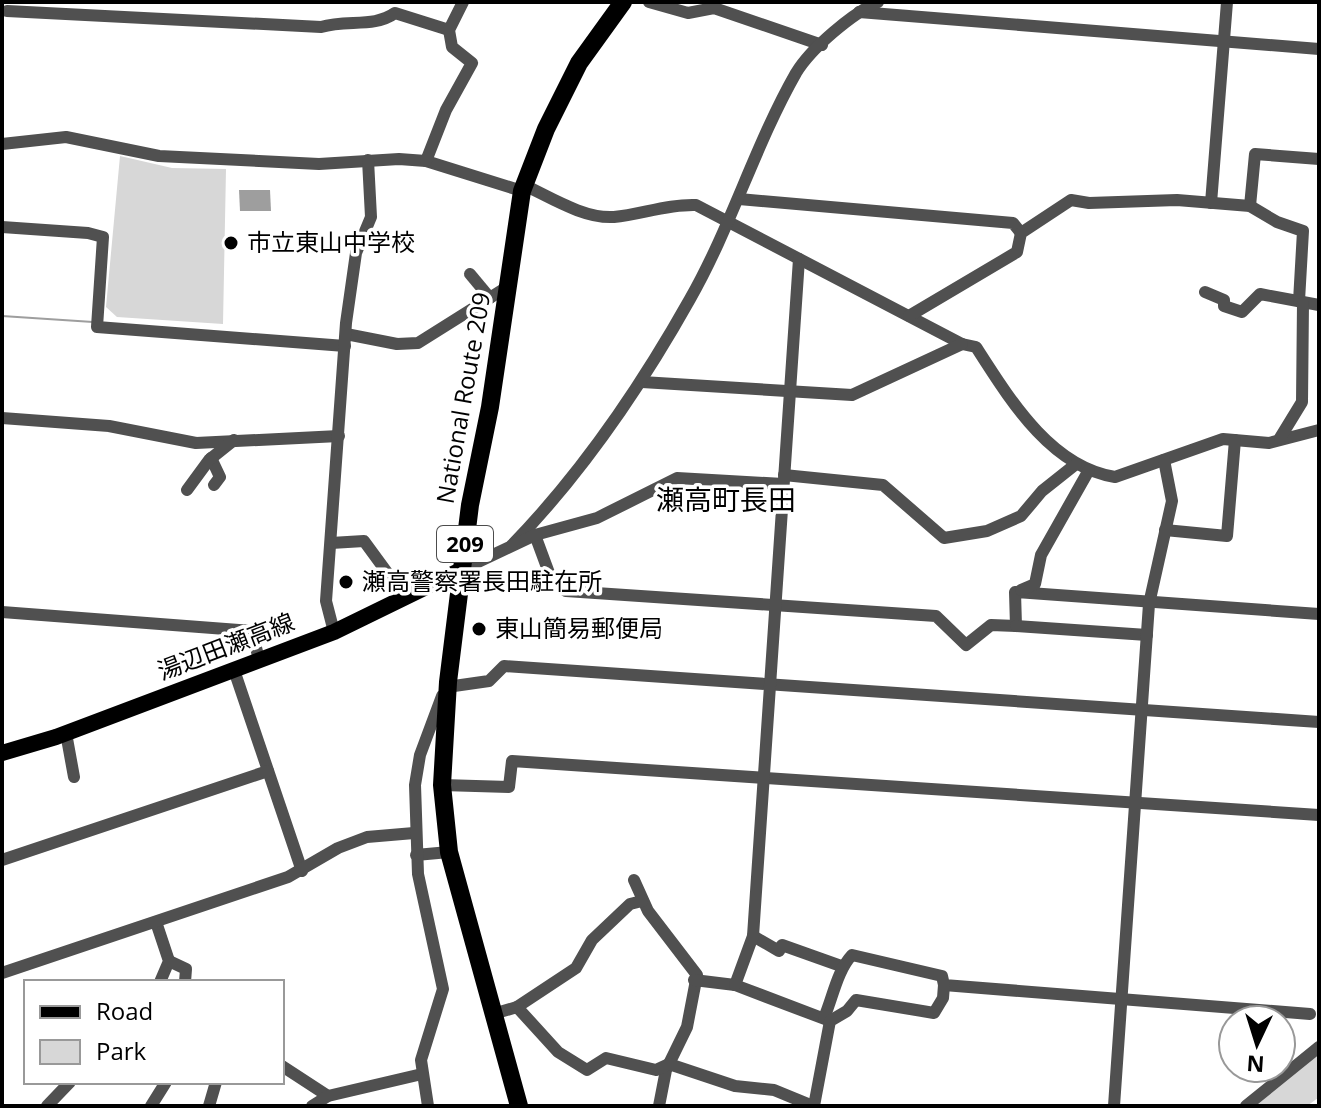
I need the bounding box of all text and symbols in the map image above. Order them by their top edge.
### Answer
place label: 市立東山中学校 [247,225,415,258]
marker: 市立東山中学校 [222,234,240,252]
street label: National Route 209 [428,289,497,506]
district label: 瀬高町長田 [656,480,796,518]
road number: 209 [437,526,493,562]
place label: 瀬高警察署長田駐在所 [362,564,602,597]
marker: 瀬高警察署長田駐在所 [337,573,355,591]
street label: 湯辺田瀬高線 [152,604,299,687]
place label: 東山簡易郵便局 [495,611,663,644]
marker: 東山簡易郵便局 [470,620,488,638]
legend [24,980,284,1084]
text: Road [96,994,153,1027]
north arrow [1217,1004,1297,1084]
text: Park [96,1034,147,1067]
text: N [1246,1049,1266,1081]

